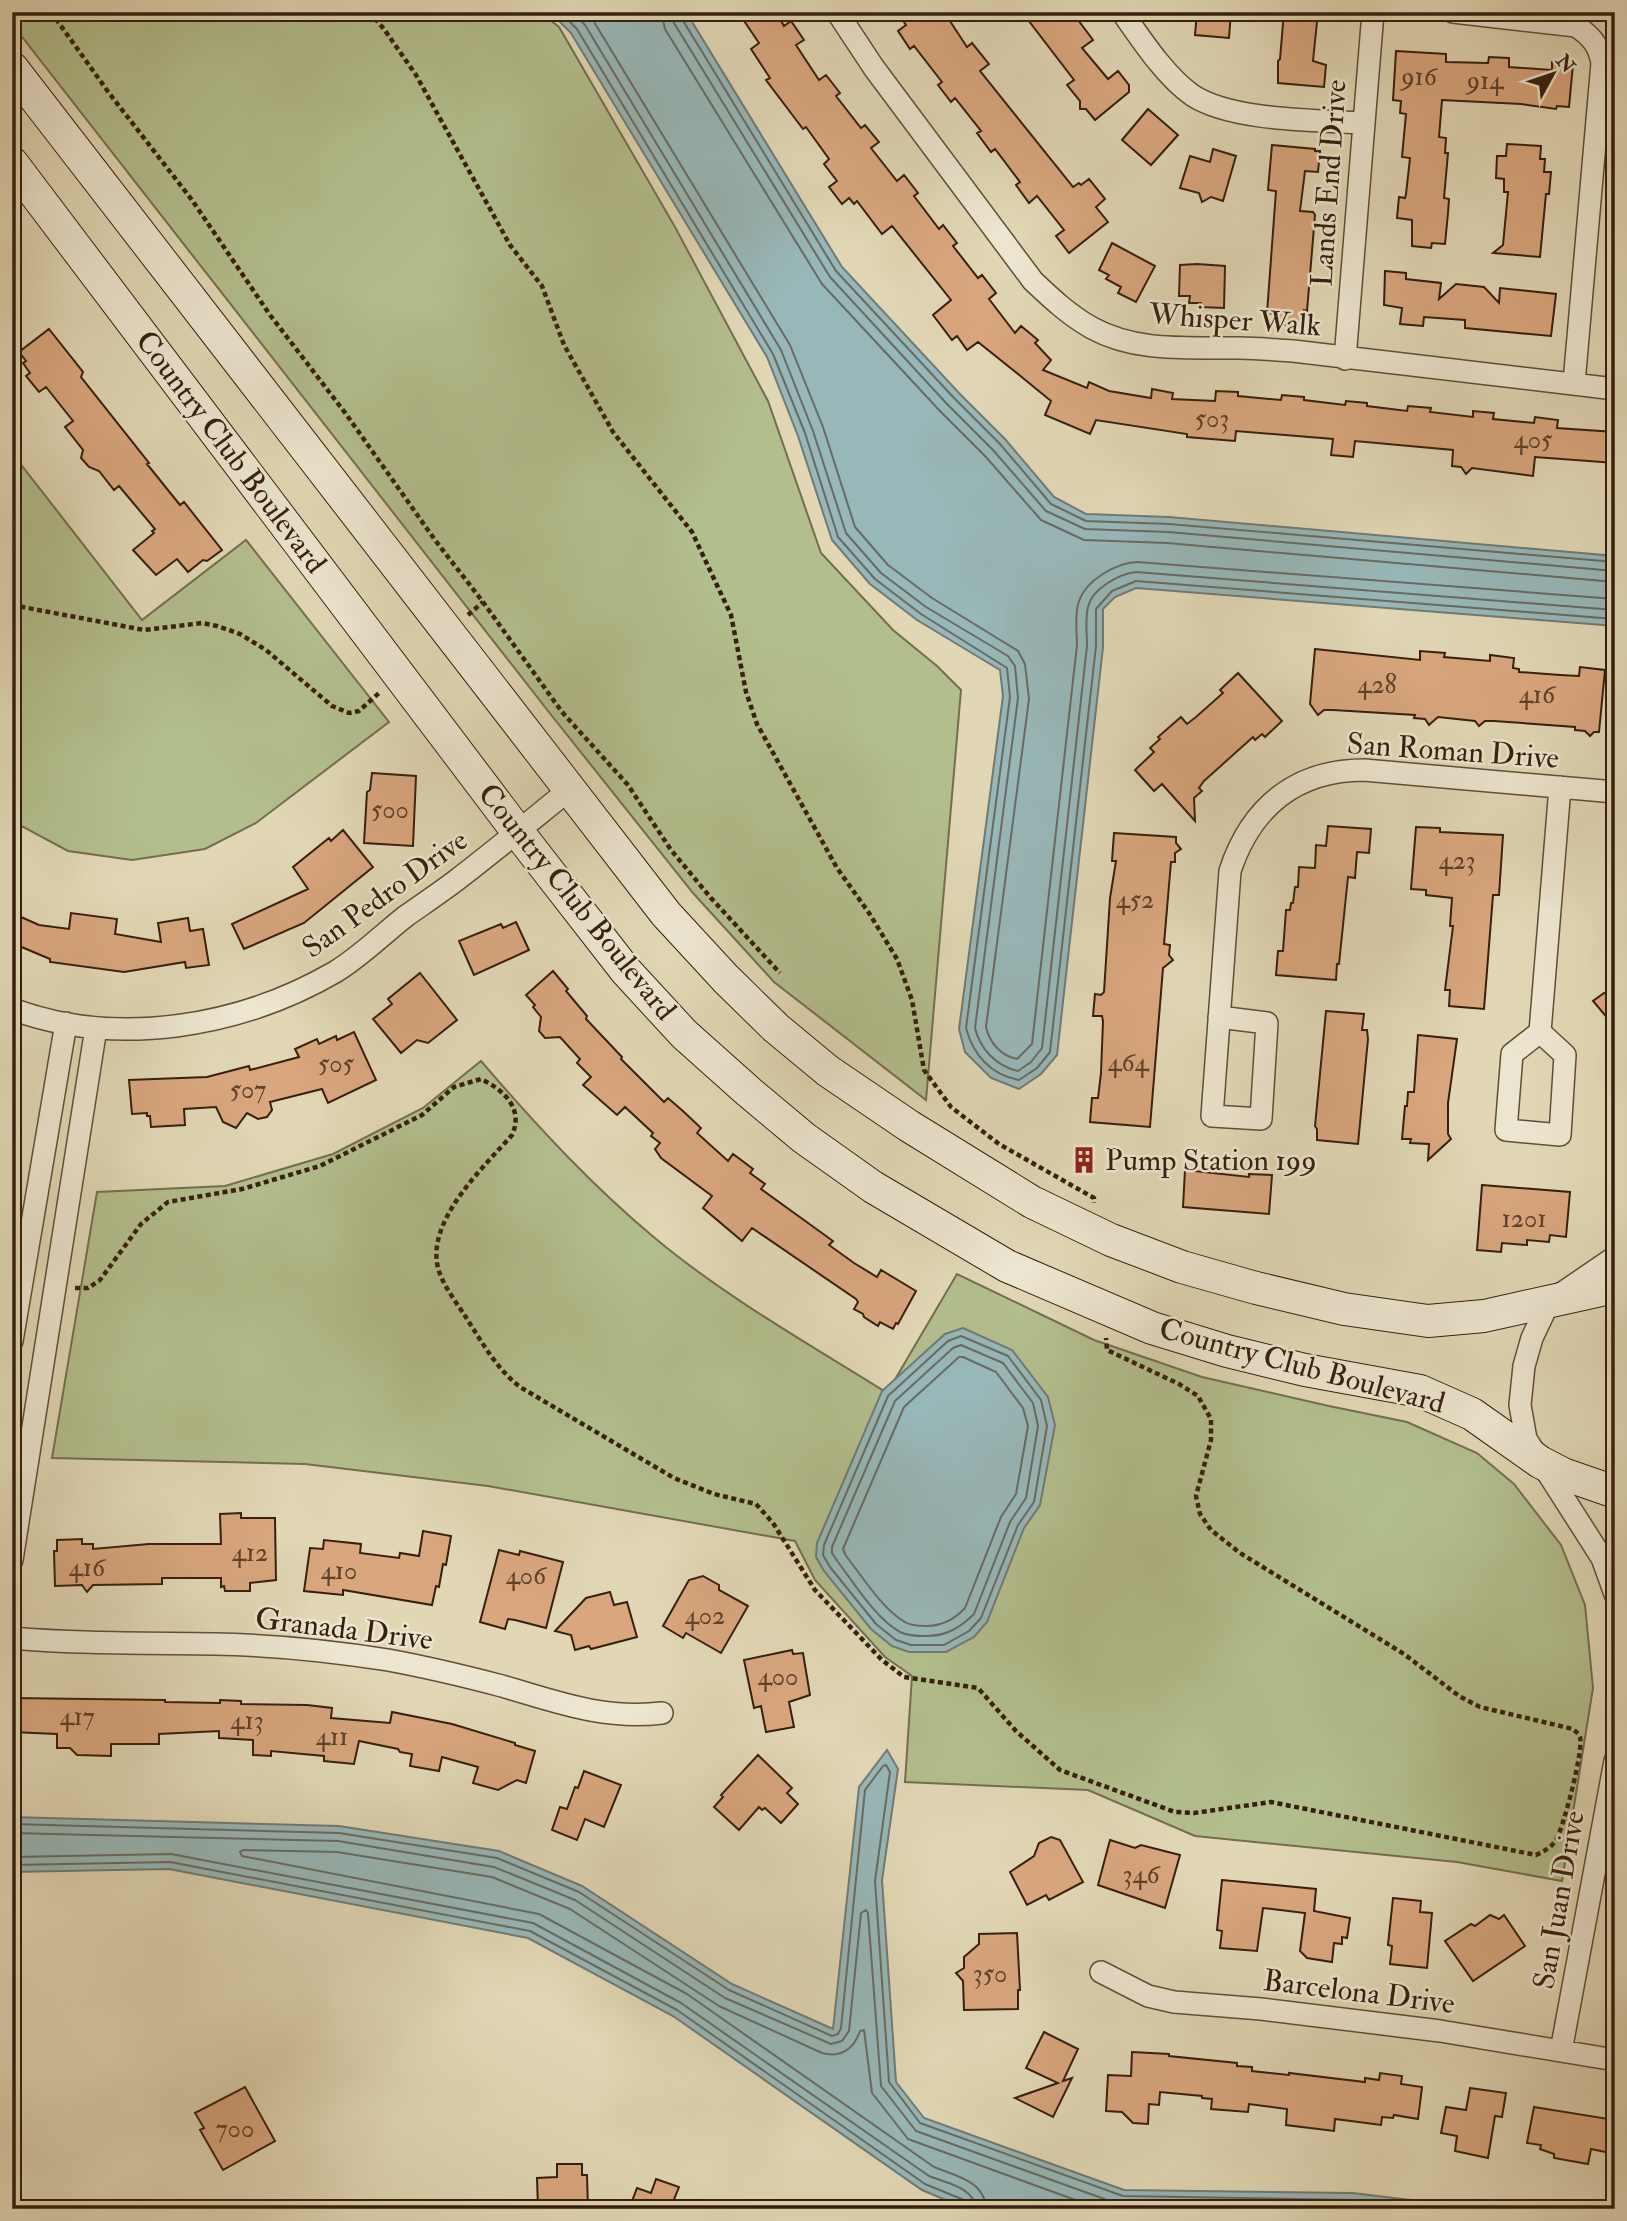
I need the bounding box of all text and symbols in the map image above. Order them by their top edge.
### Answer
north arrow [1518,38,1588,108]
text: N [1550,49,1581,79]
house number: 916 [1399,61,1439,93]
house number: 914 [1465,65,1504,97]
street label: Lands End Drive [1303,78,1355,288]
street label: Whisper Walk [1147,295,1322,344]
street label: Country Club Boulevard [128,323,334,581]
house number: 503 [1195,403,1229,435]
house number: 405 [1514,424,1553,456]
house number: 428 [1357,669,1397,701]
house number: 416 [1519,679,1557,711]
street label: San Roman Drive [1346,725,1560,777]
street label: Country Club Boulevard [470,776,684,1028]
house number: 500 [371,794,409,826]
street label: San Pedro Drive [295,822,475,966]
house number: 423 [1438,845,1476,877]
house number: 452 [1116,884,1154,916]
house number: 464 [1107,1047,1150,1079]
house number: 505 [318,1048,355,1080]
house number: 507 [230,1074,266,1106]
place label: Pump Station 199 [1105,1142,1317,1179]
building icon: Pump Station 199 [1069,1145,1099,1175]
house number: 1201 [1502,1203,1546,1235]
street label: Country Club Boulevard [1155,1310,1449,1422]
house number: 412 [232,1537,268,1569]
house number: 416 [69,1552,107,1584]
house number: 410 [321,1555,357,1587]
house number: 406 [506,1560,548,1592]
street label: Granada Drive [253,1600,435,1658]
house number: 402 [685,1600,725,1632]
house number: 400 [758,1661,798,1693]
house number: 417 [59,1701,95,1733]
house number: 413 [230,1705,264,1737]
house number: 411 [316,1721,348,1753]
street label: San Juan Drive [1525,1808,1593,1992]
house number: 346 [1122,1859,1161,1891]
house number: 350 [973,1958,1007,1990]
street label: Barcelona Drive [1261,1962,1457,2022]
house number: 700 [216,2113,254,2145]

